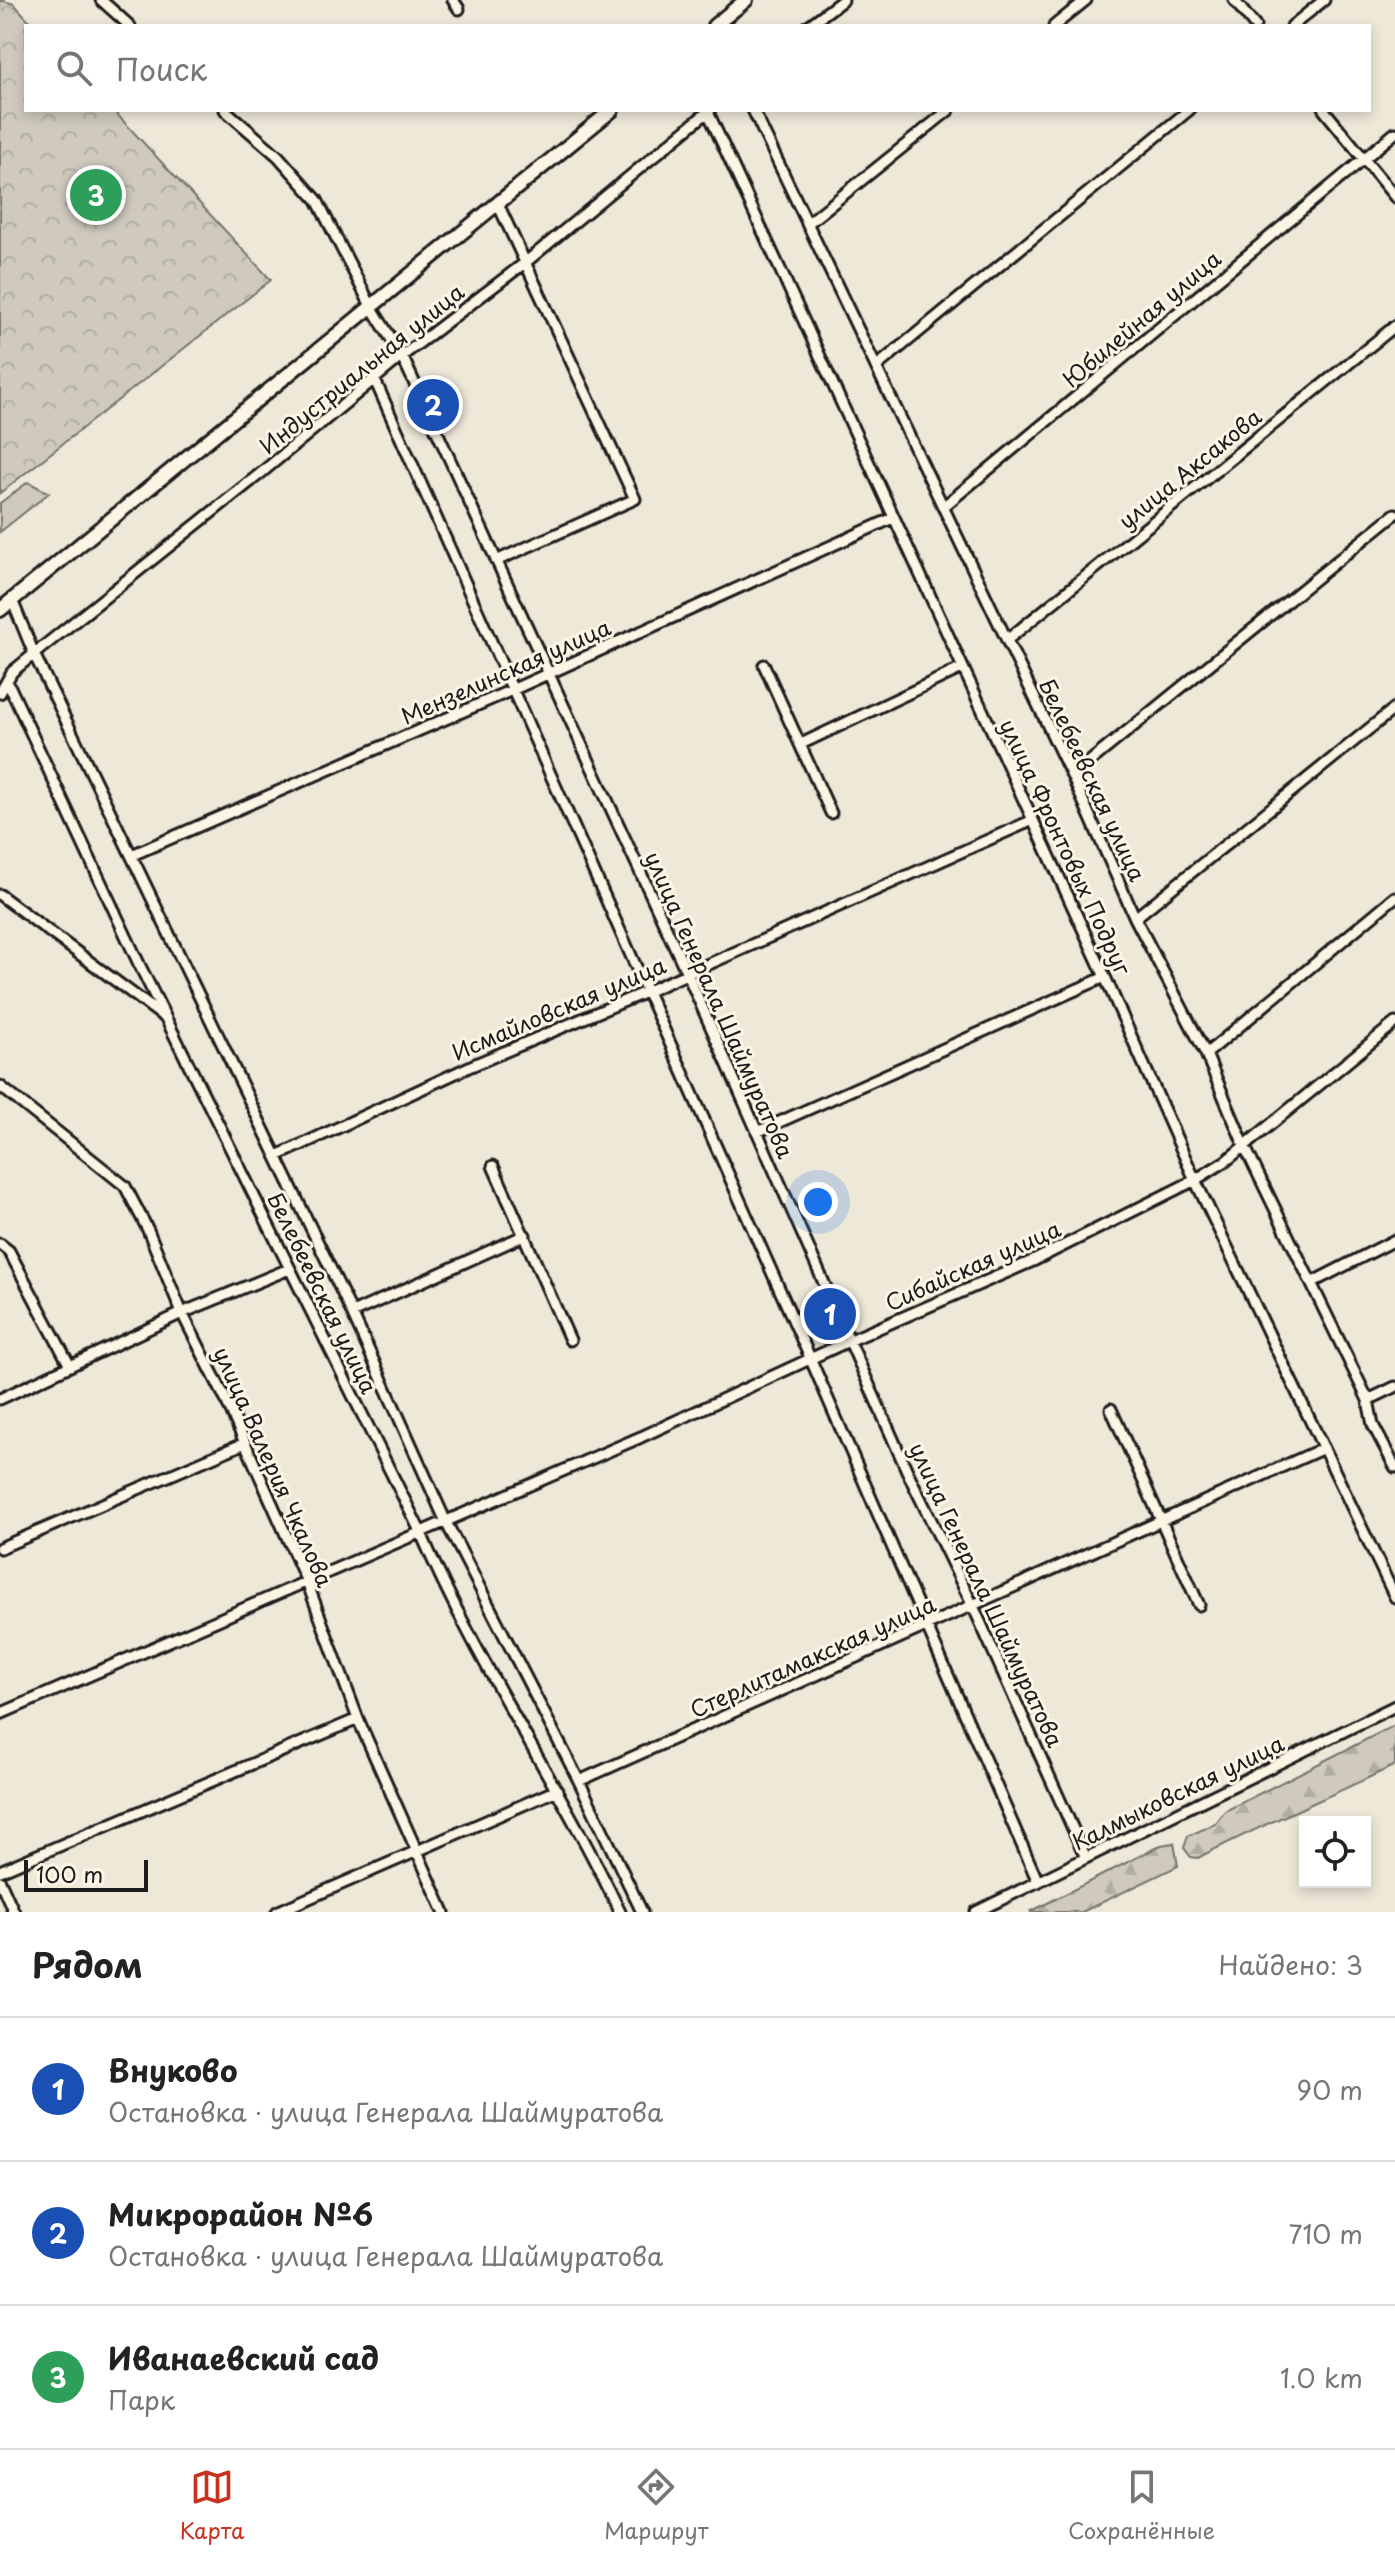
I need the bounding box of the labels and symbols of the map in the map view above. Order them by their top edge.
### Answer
pin: 3 [70,165,122,225]
street label: Юбилейная улица [1055,242,1227,394]
street label: Индустриальная улица [252,275,471,461]
pin: 2 [407,375,459,435]
street label: улица Аксакова [1110,400,1268,536]
street label: Мензелинская улица [395,609,616,732]
street label: Белебеевская улица [1032,672,1155,886]
street label: улица Фронтовых Подруг [992,713,1141,981]
street label: улица Генерала Шаймуратова [638,846,803,1163]
street label: Исмайловская улица [446,948,671,1068]
your location [798,1182,838,1222]
street label: Белебеевская улица [260,1186,387,1399]
street label: Сибайская улица [879,1211,1066,1318]
pin: 1 [804,1284,856,1344]
street label: улица Валерия Чкалова [206,1341,342,1592]
street label: улица Генерала Шаймуратова [902,1437,1073,1752]
street label: Стерлитамакская улица [684,1586,941,1725]
street label: Калмыковская улица [1066,1726,1289,1857]
scale bar [24,1856,148,1892]

